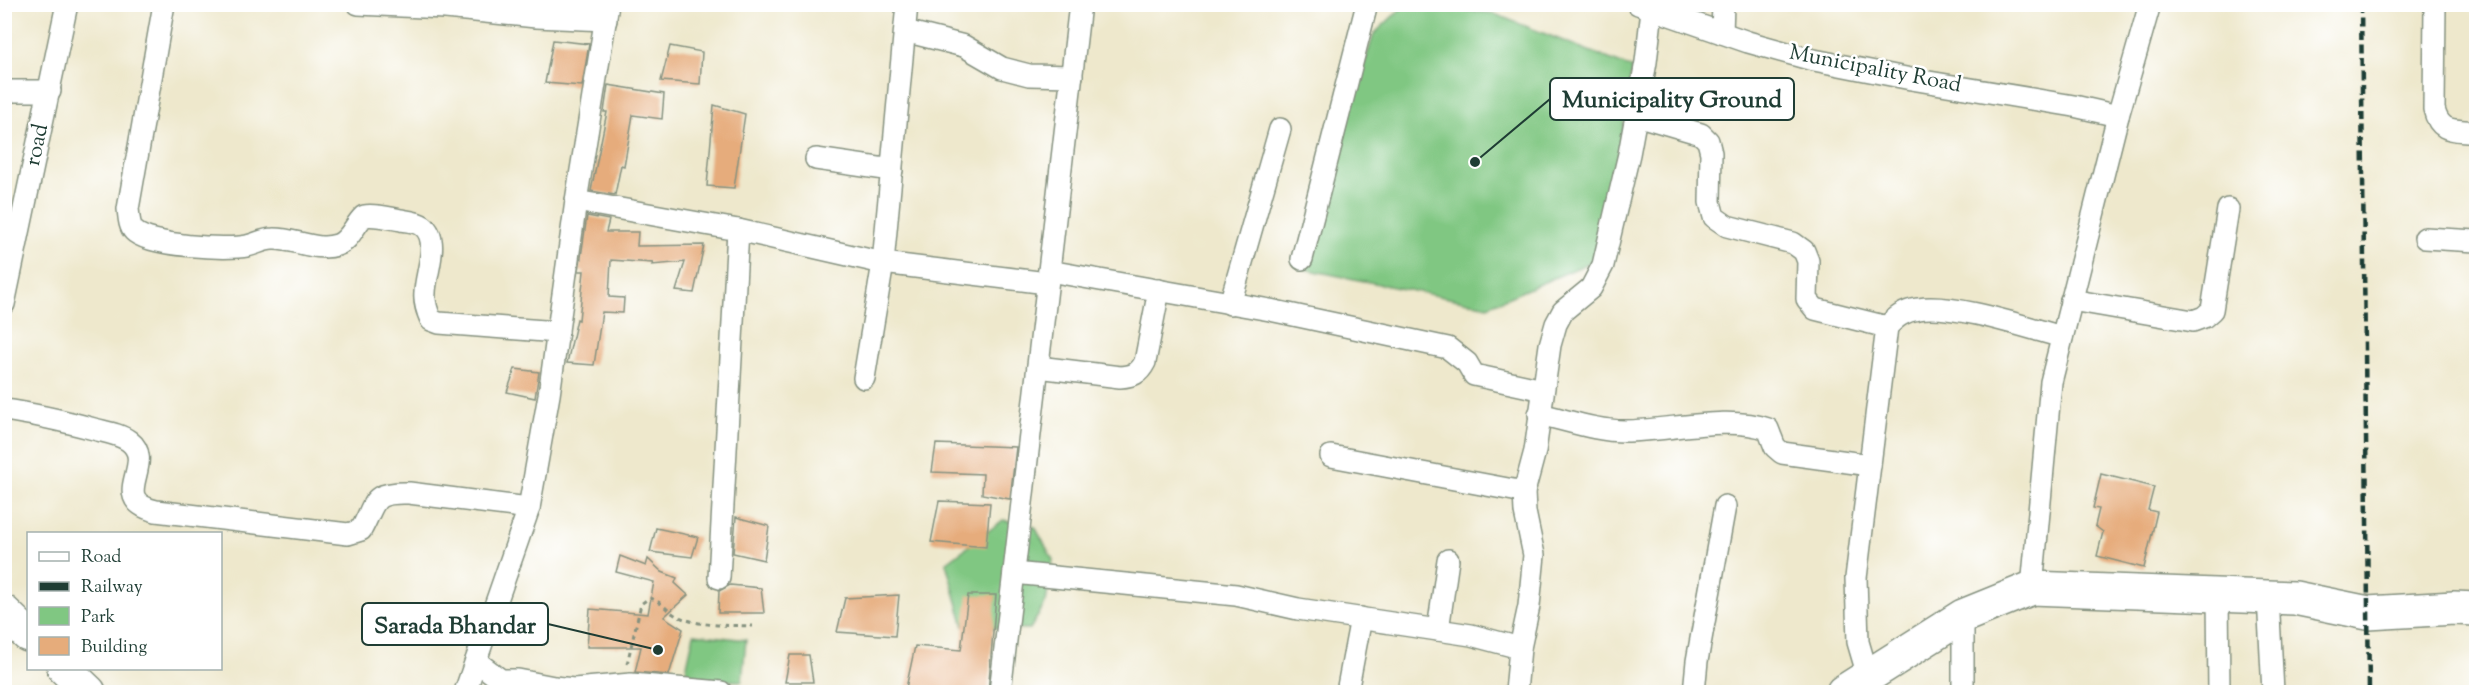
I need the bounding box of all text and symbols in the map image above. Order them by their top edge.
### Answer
street label: Municipality Road [1786,38,1964,102]
callout: Municipality Ground [1550,78,1794,120]
text: Municipality Ground [1562,84,1782,118]
street label: road [18,121,58,169]
legend [27,532,222,670]
text: Road [81,545,121,571]
text: Railway [81,575,143,601]
callout: Sarada Bhandar [362,603,548,645]
text: Park [81,605,116,631]
text: Sarada Bhandar [374,610,537,644]
text: Building [81,635,147,661]

